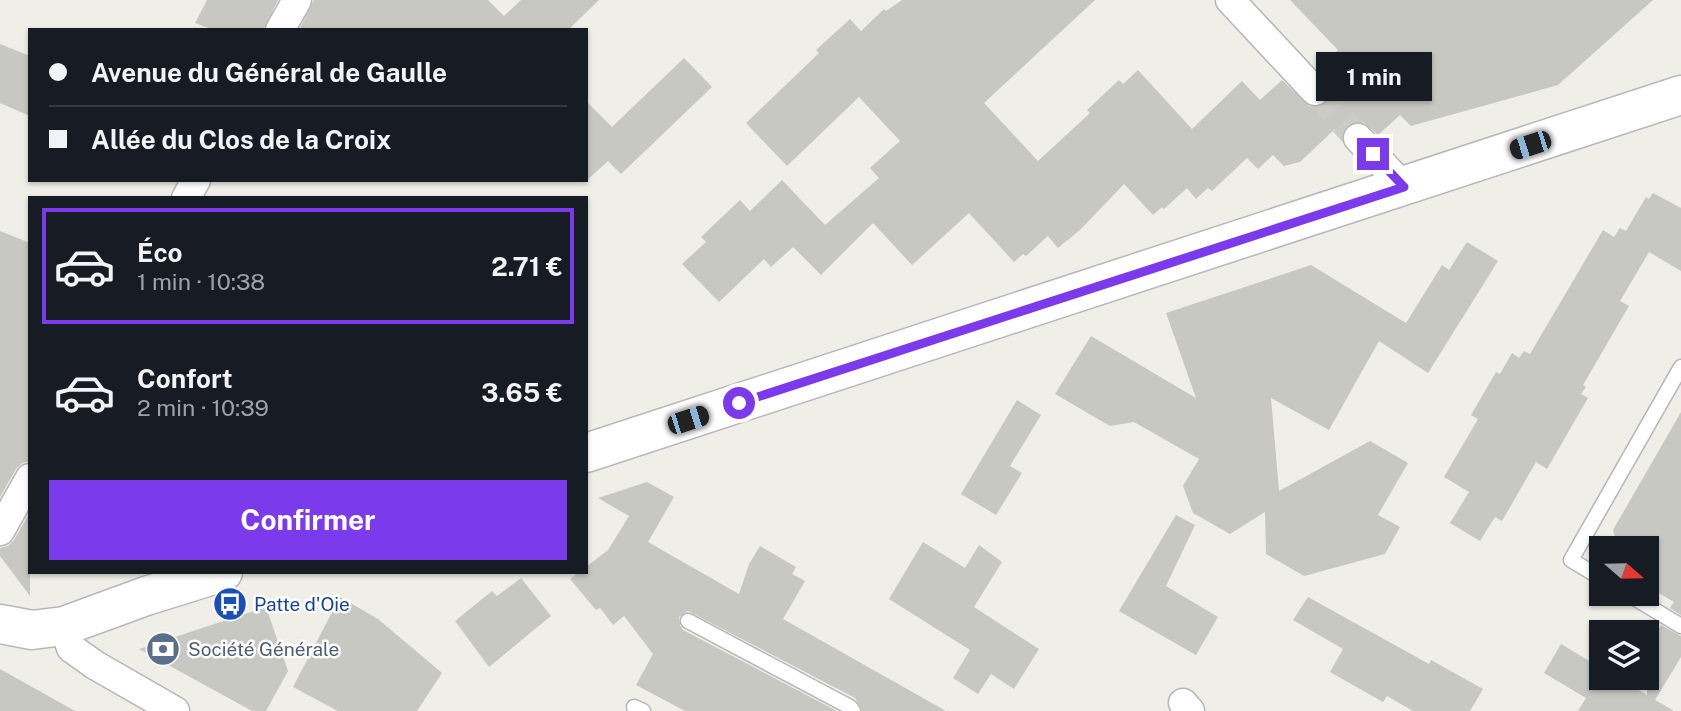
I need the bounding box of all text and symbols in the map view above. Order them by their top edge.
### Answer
callout: 1 min [1315,52,1431,102]
text: Avenue du Général de Gaulle [91,57,447,88]
text: 1 min [1346,63,1402,90]
text: Allée du Clos de la Croix [91,124,391,155]
car [1507,129,1554,161]
route end [1357,138,1389,170]
icon: car [53,235,116,298]
text: Éco [137,237,183,268]
text: 2.71 € [491,251,563,282]
text: 1 min · 10:38 [137,268,265,295]
icon: car [53,361,116,424]
text: Confort [137,363,233,394]
text: 3.65 € [481,377,563,408]
route start [723,387,755,419]
text: 2 min · 10:39 [137,394,269,421]
car [665,404,712,436]
button: Confirmer [49,480,567,560]
north arrow [1589,536,1659,606]
map controls [1589,536,1659,690]
bus stop icon: Patte d'Oie [211,585,249,623]
place label: Patte d'Oie [254,593,350,615]
button: layers [1589,620,1659,690]
bank icon: Société Générale [144,630,182,668]
place label: Société Générale [188,638,339,660]

